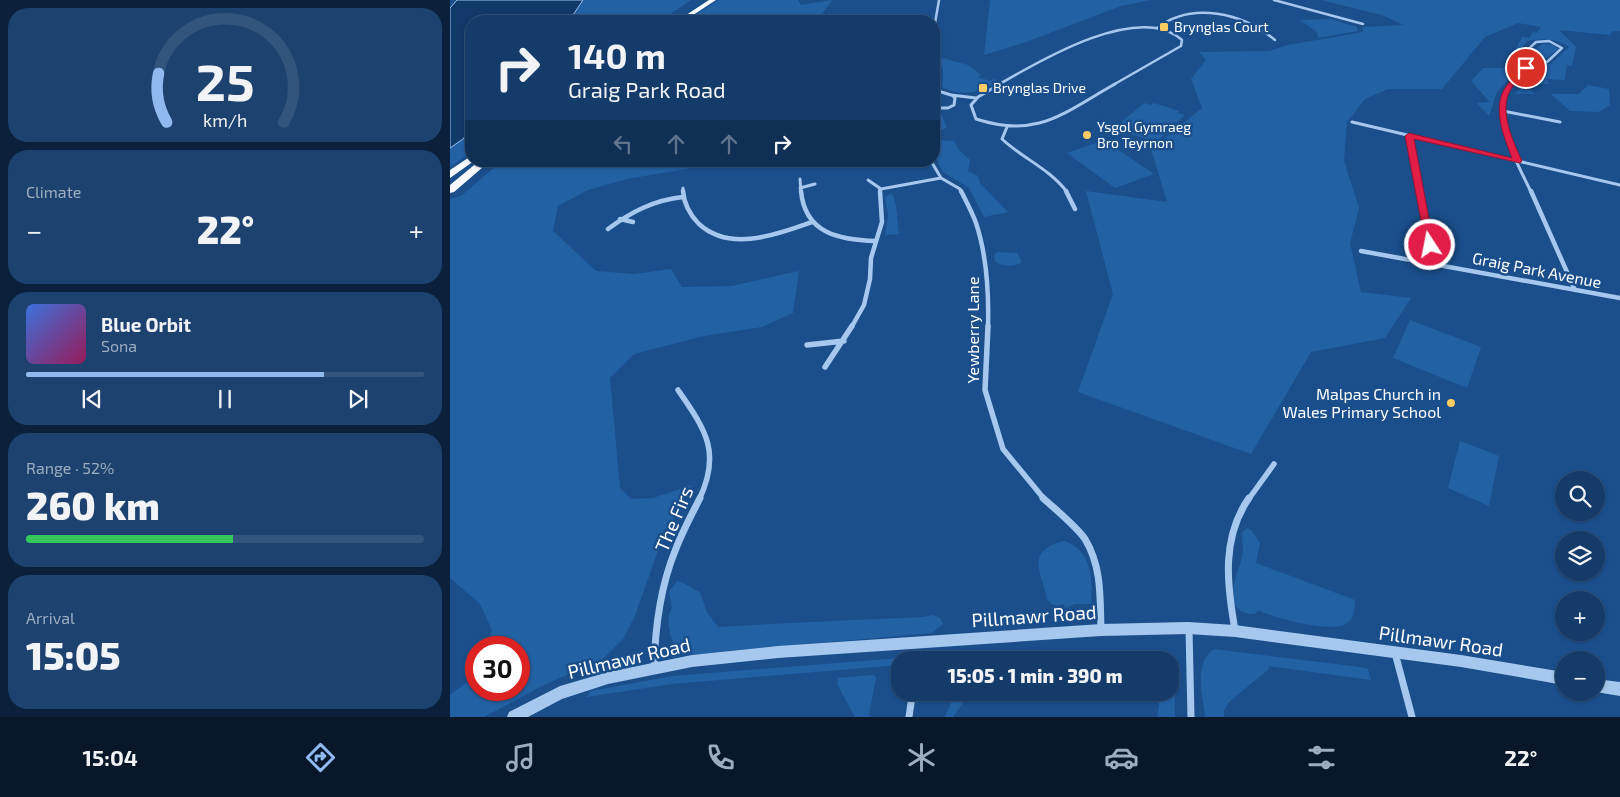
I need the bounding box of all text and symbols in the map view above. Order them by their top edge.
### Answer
place label: Brynglas Court [1174,18,1269,35]
marker: Brynglas Court [1158,21,1170,33]
text: 140 m [568,34,666,76]
icon: right [485,35,550,100]
pin [1505,47,1547,89]
text: 25 [196,49,254,111]
icon: arrive [1512,54,1540,82]
text: Graig Park Road [568,76,726,102]
place label: Brynglas Drive [993,79,1086,96]
marker: Brynglas Drive [977,82,989,94]
text: km/h [203,109,247,131]
place label: Ysgol Gymraeg Bro Teyrnon [1097,118,1191,151]
marker: Ysgol Gymraeg Bro Teyrnon [1081,129,1093,141]
icon: left [609,130,637,158]
icon: ahead [662,130,690,158]
icon: ahead [715,130,743,158]
icon: right [768,130,796,158]
text: Climate [26,182,81,201]
text: 22° [197,206,254,252]
text: − [26,213,42,247]
text: + [409,213,424,247]
position arrow [1403,218,1455,270]
street label: Graig Park Avenue [1471,248,1603,291]
street label: Yewberry Lane [963,277,982,383]
text: Blue Orbit [101,313,191,336]
text: Sona [101,336,137,355]
place label: Malpas Church in Wales Primary School [1282,384,1441,421]
icon: previous [78,385,106,413]
icon: pause [211,385,239,413]
icon: next [344,385,372,413]
marker: Malpas Church in Wales Primary School [1445,397,1457,409]
text: Range · 52% [26,458,114,477]
map controls [1555,471,1605,701]
button: search [1555,471,1605,521]
text: 260 km [26,482,160,528]
street label: The Firs [650,483,698,555]
button: layers [1555,531,1605,581]
button: + [1555,591,1605,641]
street label: Pillmawr Road [971,600,1097,631]
text: Arrival [26,608,75,627]
street label: Pillmawr Road [1377,620,1505,661]
text: 15:05 [26,632,121,678]
street label: Pillmawr Road [565,632,692,683]
speed limit sign: 30 [465,636,530,701]
button: − [1555,651,1605,701]
text: 15:05 · 1 min · 390 m [947,664,1123,687]
icon: directions [303,740,338,775]
icon: music [503,740,538,775]
icon: phone [703,740,738,775]
icon: climate [904,740,939,775]
icon: car [1104,740,1139,775]
icon: filters [1304,740,1339,775]
text: 15:04 [83,744,138,770]
text: 22° [1504,744,1537,770]

